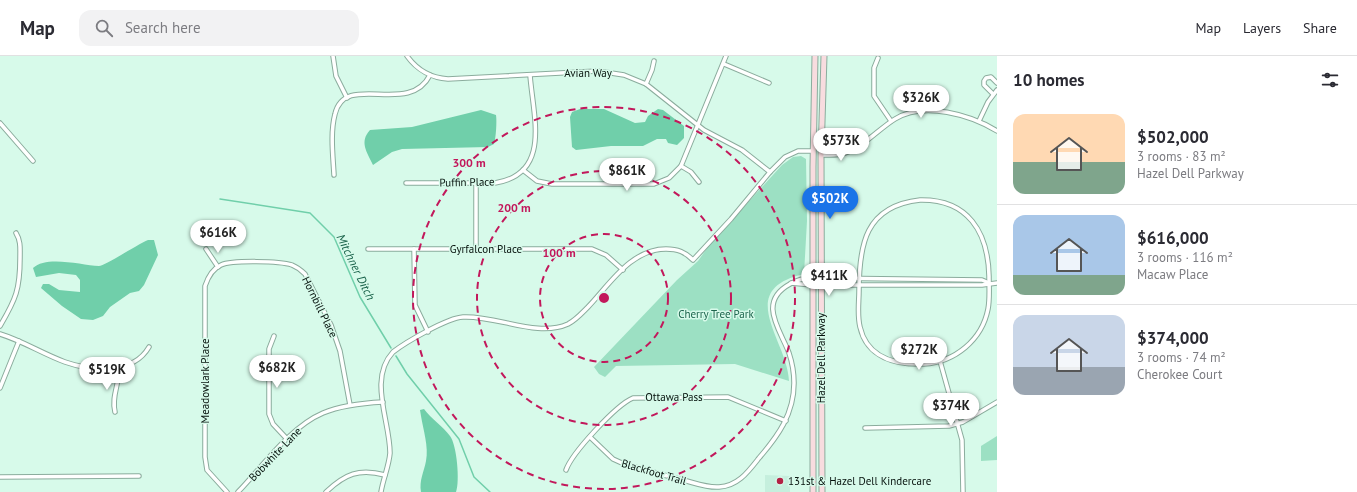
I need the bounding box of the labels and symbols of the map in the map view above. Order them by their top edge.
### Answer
street label: Avian Way [564,66,613,80]
pin: $326K [893,85,949,119]
pin: $573K [813,128,869,162]
text: 300 m [452,155,486,170]
pin: $861K [599,158,655,192]
street label: Puffin Place [439,175,495,189]
pin: $502K [802,186,858,220]
text: 200 m [497,200,531,215]
pin: $616K [190,220,246,254]
water label: Mitchner Ditch [333,231,379,303]
street label: Gyrfalcon Place [450,242,523,256]
text: 100 m [542,245,576,260]
pin: $411K [801,263,857,297]
street label: Hornbill Place [299,274,341,340]
centre of rings [597,291,611,305]
park label: Cherry Tree Park [678,307,755,321]
street label: Hazel Dell Parkway [814,312,828,403]
pin: $272K [891,337,947,371]
street label: Meadowlark Place [198,338,212,423]
pin: $682K [249,355,305,389]
pin: $519K [79,357,135,391]
street label: Ottawa Pass [645,390,703,404]
pin: $374K [923,393,979,427]
street label: Bobwhite Lane [246,424,305,484]
street label: Blackfoot Trail [620,456,689,488]
place label: 131st & Hazel Dell Kindercare [788,474,932,488]
marker: 131st & Hazel Dell Kindercare [775,476,785,486]

